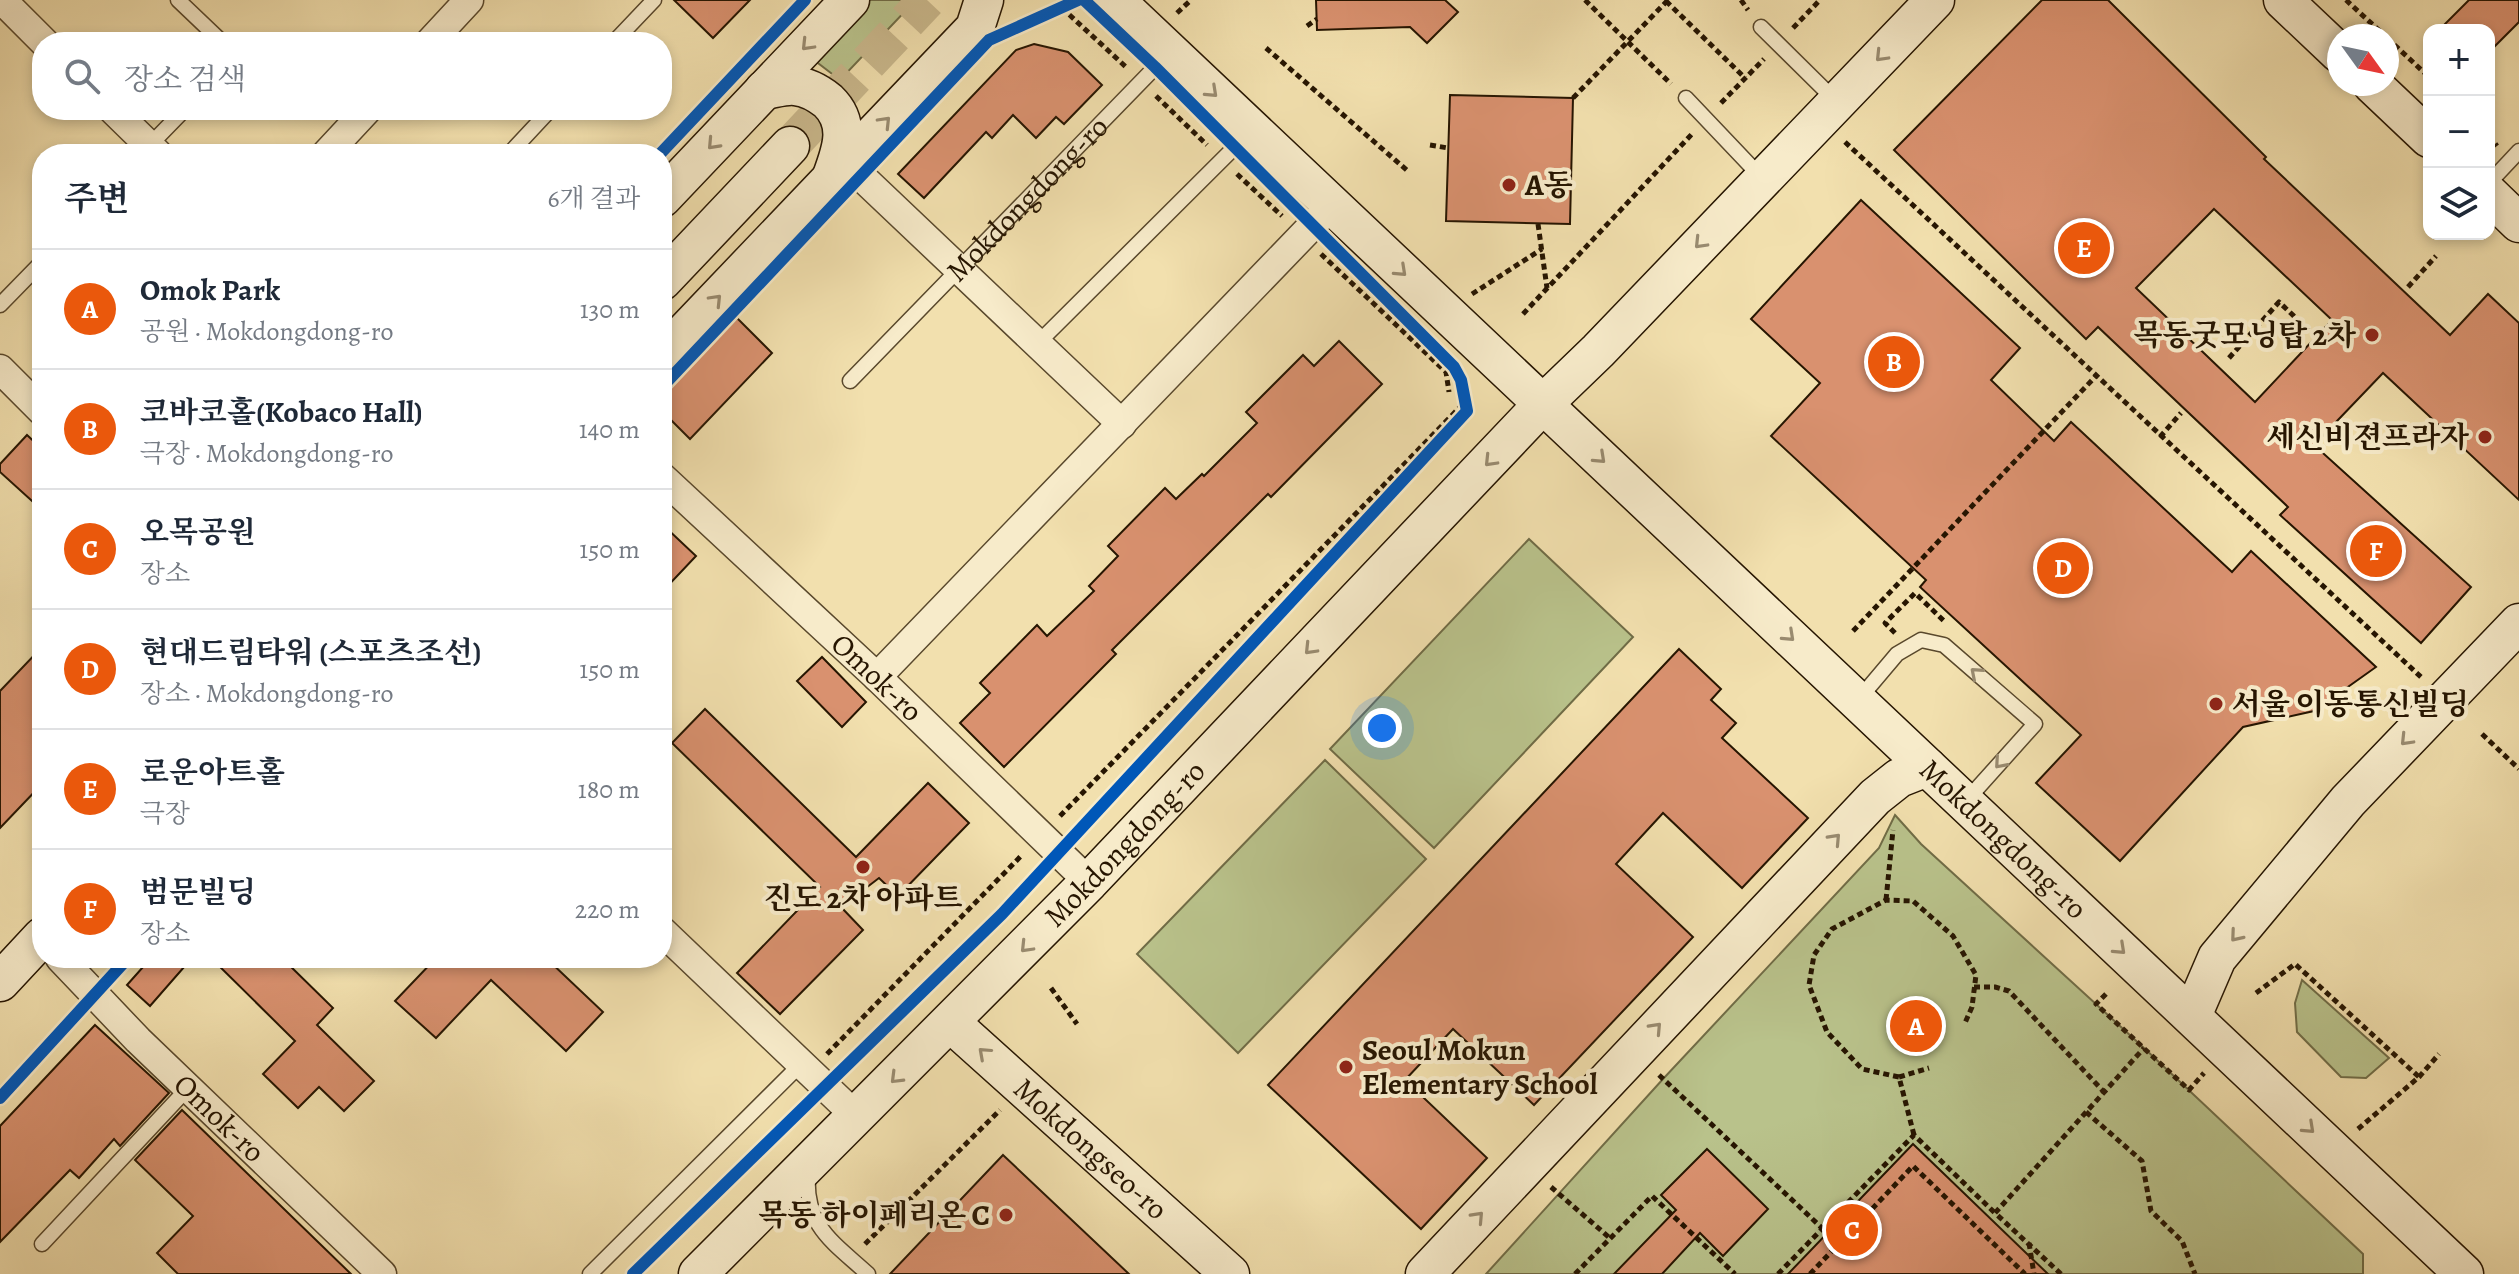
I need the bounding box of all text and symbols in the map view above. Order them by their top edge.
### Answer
north arrow [2327,24,2399,96]
map controls [2423,24,2495,240]
button: + [2423,24,2495,96]
search box [32,32,672,120]
one-way arrow [801,36,816,50]
one-way arrow [1876,47,1890,61]
icon: search [60,54,104,98]
text: 장소 검색 [124,59,246,99]
one-way arrow [1203,83,1218,97]
button: − [2423,96,2495,168]
street label: Mokdongdong-ro [937,107,1117,291]
one-way arrow [876,117,891,131]
one-way arrow [707,135,722,149]
place label: A동 [1524,165,1573,205]
button: layers [2423,168,2495,240]
text: 주변 [64,175,130,222]
marker: A동 [1500,176,1518,194]
text: 6개 결과 [547,181,640,216]
pin: E [2058,218,2110,278]
one-way arrow [1695,234,1710,248]
one-way arrow [1392,261,1406,276]
text: Omok Park [140,270,280,310]
text: A [82,292,98,327]
text: 130 m [580,292,640,327]
one-way arrow [707,294,721,309]
text: 공원 · Mokdongdong-ro [140,314,393,349]
place label: 목동굿모닝탑 2차 [2133,315,2356,355]
marker: 목동굿모닝탑 2차 [2363,326,2381,344]
pin: B [1868,332,1920,392]
text: 코바코홀(Kobaco Hall) [140,392,423,432]
text: B [82,412,98,447]
text: 140 m [579,412,640,447]
place label: 세신비젼프라자 [2266,417,2469,457]
marker: 세신비젼프라자 [2476,428,2494,446]
text: 극장 · Mokdongdong-ro [140,436,393,471]
one-way arrow [1591,448,1605,463]
one-way arrow [1485,452,1499,466]
text: 오목공원 [140,512,256,552]
pin: F [2350,521,2402,581]
text: C [82,532,98,567]
text: 150 m [579,532,640,567]
pin: D [2037,538,2089,598]
text: 장소 [140,556,190,591]
street label: Omok-ro [823,624,932,731]
one-way arrow [1780,627,1794,642]
text: 현대드림타워 (스포츠조선) [140,632,481,672]
one-way arrow [1306,640,1320,655]
text: D [81,652,99,687]
text: 150 m [579,652,640,687]
one-way arrow [1970,668,1985,682]
text: 장소 · Mokdongdong-ro [140,676,393,711]
place label: 서울 이동통신빌딩 [2232,684,2469,724]
marker: 서울 이동통신빌딩 [2207,695,2225,713]
your location [1362,708,1402,748]
one-way arrow [2402,730,2416,745]
street label: Mokdongdong-ro [1911,750,2096,928]
text: 로운아트홀 [140,752,285,792]
street label: Mokdongdong-ro [1035,752,1214,936]
one-way arrow [1995,754,2010,769]
text: E [82,772,98,807]
text: 180 m [578,772,640,807]
text: 극장 [140,796,190,831]
one-way arrow [1826,834,1841,848]
marker: 진도 2차 아파트 [854,858,872,876]
text: 범문빌딩 [140,872,256,912]
place label: 진도 2차 아파트 [764,878,962,918]
text: F [83,892,97,927]
text: 220 m [575,892,640,927]
text: 장소 [140,916,190,951]
one-way arrow [2231,926,2246,941]
one-way arrow [1021,938,1035,952]
one-way arrow [2111,940,2126,954]
pin: A [1890,996,1942,1056]
one-way arrow [1647,1023,1662,1037]
place label: Seoul Mokun Elementary School [1362,1030,1598,1104]
one-way arrow [979,1048,994,1063]
marker: Seoul Mokun Elementary School [1337,1058,1355,1076]
street label: Omok-ro [165,1065,274,1171]
one-way arrow [890,1069,905,1083]
street label: Mokdongseo-ro [1005,1069,1177,1229]
one-way arrow [2300,1118,2315,1132]
place label: 목동 하이페리온 C [758,1195,990,1235]
pin: C [1826,1200,1878,1260]
marker: 목동 하이페리온 C [997,1206,1015,1224]
one-way arrow [1469,1212,1484,1226]

